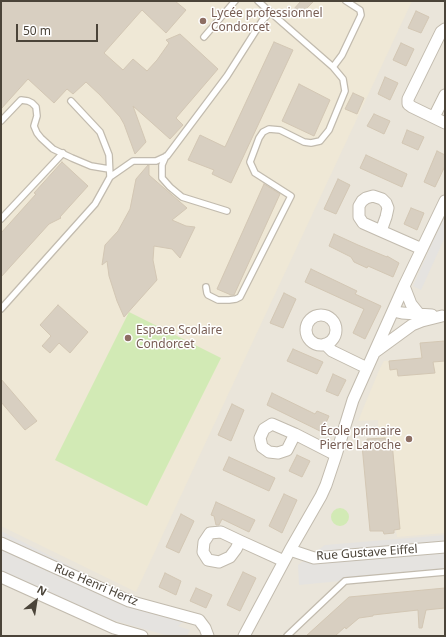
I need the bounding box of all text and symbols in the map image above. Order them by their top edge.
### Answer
place label: Lycée professionnel Condorcet [211,7,323,35]
scale bar [18,16,100,42]
marker: Lycée professionnel Condorcet [198,16,208,26]
text: 50 m [23,22,51,39]
place label: Espace Scolaire Condorcet [136,324,222,352]
marker: Espace Scolaire Condorcet [123,333,133,343]
place label: École primaire Pierre Laroche [319,425,401,453]
marker: École primaire Pierre Laroche [404,434,414,444]
street label: Rue Gustave Eiffel [316,542,418,564]
street label: Rue Henri Hertz [52,561,140,609]
north arrow [16,581,56,621]
text: N [35,581,50,599]

